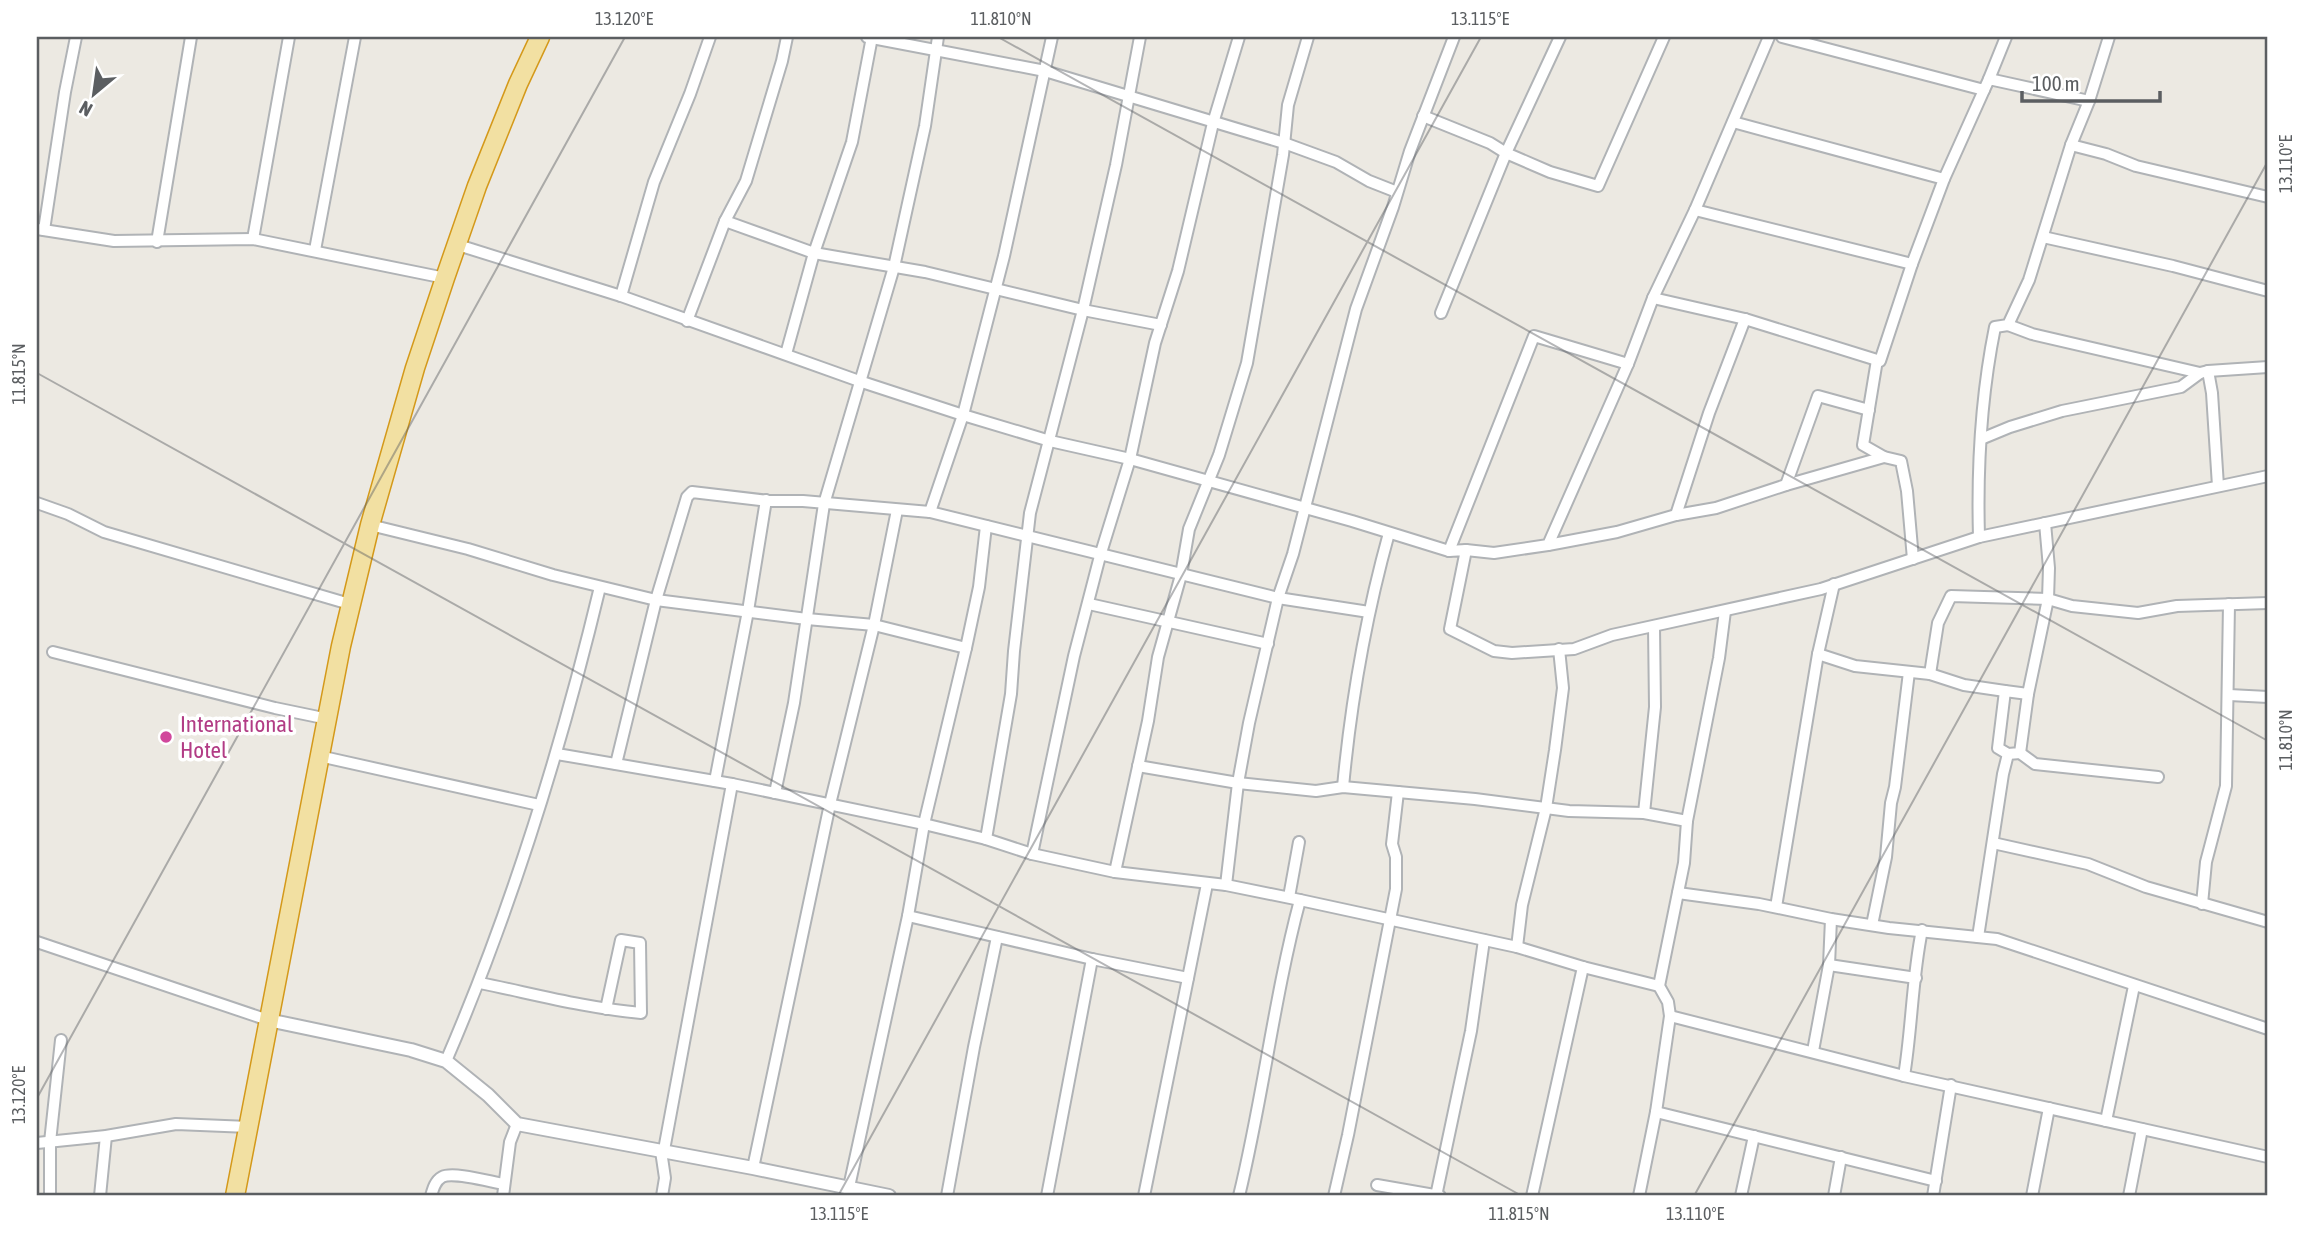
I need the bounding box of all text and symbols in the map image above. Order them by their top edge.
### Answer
text: 13.120°E [595,8,653,29]
text: 11.810°N [970,8,1032,29]
text: 13.115°E [1451,8,1509,29]
north arrow [60,60,130,130]
scale bar [2022,60,2160,104]
text: 100 m [2032,71,2080,95]
text: N [76,97,96,121]
text: 13.110°E [2275,135,2296,193]
text: 11.815°N [8,343,29,405]
text: 11.810°N [2275,709,2296,771]
place label: International Hotel [180,711,293,763]
marker: International Hotel [158,729,174,745]
text: 13.120°E [8,1066,29,1124]
text: 13.115°E [810,1203,868,1224]
text: 11.815°N [1488,1203,1550,1224]
text: 13.110°E [1666,1203,1724,1224]

